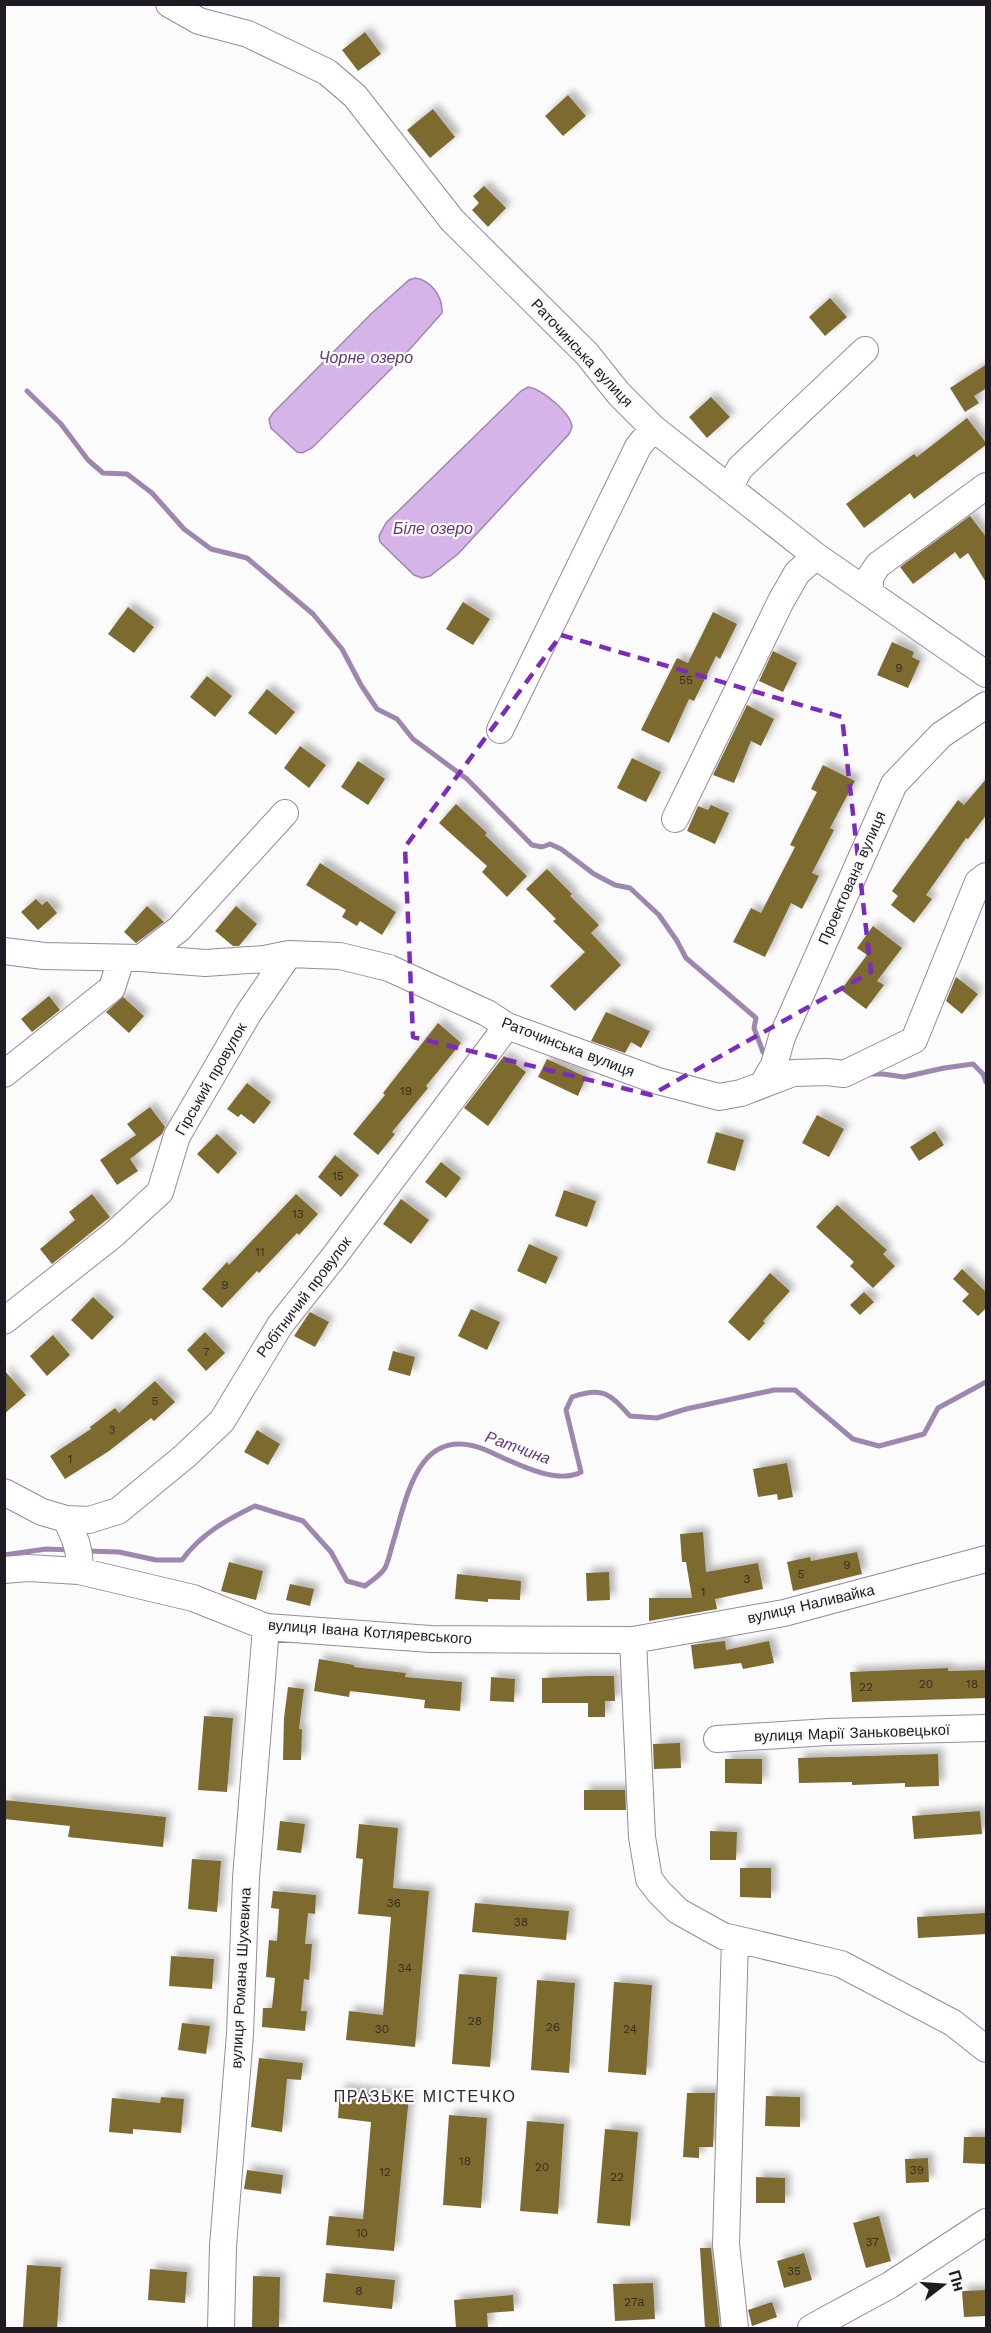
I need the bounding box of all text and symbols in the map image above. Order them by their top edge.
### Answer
street label: Раточинська вулиця [527,295,637,411]
water label: Чорне озеро [319,348,413,367]
water label: Біле озеро [393,519,473,538]
house number: 9 [895,661,903,675]
house number: 55 [679,673,693,687]
street label: Проектована вулиця [814,809,890,947]
street label: Раточинська вулиця [499,1013,637,1081]
street label: Гірський провулок [171,1019,251,1138]
house number: 19 [400,1084,412,1098]
house number: 15 [332,1169,344,1183]
house number: 13 [292,1207,304,1221]
street label: Робітничий провулок [253,1233,355,1361]
house number: 11 [255,1245,265,1259]
house number: 9 [221,1278,229,1292]
house number: 7 [203,1345,210,1359]
house number: 5 [152,1394,159,1408]
house number: 3 [109,1423,116,1437]
water label: Ратчина [483,1427,553,1468]
house number: 1 [68,1452,72,1466]
house number: 9 [843,1558,851,1572]
house number: 5 [798,1567,805,1581]
house number: 3 [744,1572,751,1586]
street label: вулиця Наливайка [746,1580,877,1627]
house number: 1 [701,1585,705,1599]
street label: вулиця Івана Котляревського [267,1616,473,1648]
house number: 20 [919,1677,933,1691]
house number: 18 [966,1677,978,1691]
house number: 22 [859,1680,873,1694]
street label: вулиця Марії Заньковецької [754,1721,951,1745]
street label: вулиця Романа Шухевича [227,1886,255,2069]
house number: 36 [387,1896,401,1910]
house number: 38 [514,1915,528,1929]
house number: 34 [398,1961,412,1975]
house number: 28 [468,2014,482,2028]
house number: 26 [546,2020,560,2034]
house number: 30 [375,2022,389,2036]
house number: 24 [623,2022,637,2036]
district label: ПРАЗЬКЕ МІСТЕЧКО [334,2087,516,2106]
house number: 18 [459,2154,471,2168]
house number: 20 [535,2160,549,2174]
house number: 39 [910,2163,924,2177]
house number: 12 [379,2165,391,2179]
house number: 22 [610,2170,624,2184]
house number: 10 [356,2226,368,2240]
house number: 37 [865,2235,879,2249]
north arrow [913,2255,973,2315]
house number: 35 [787,2264,801,2278]
text: Пн [945,2268,969,2294]
house number: 8 [355,2284,363,2298]
house number: 27а [624,2295,644,2309]

